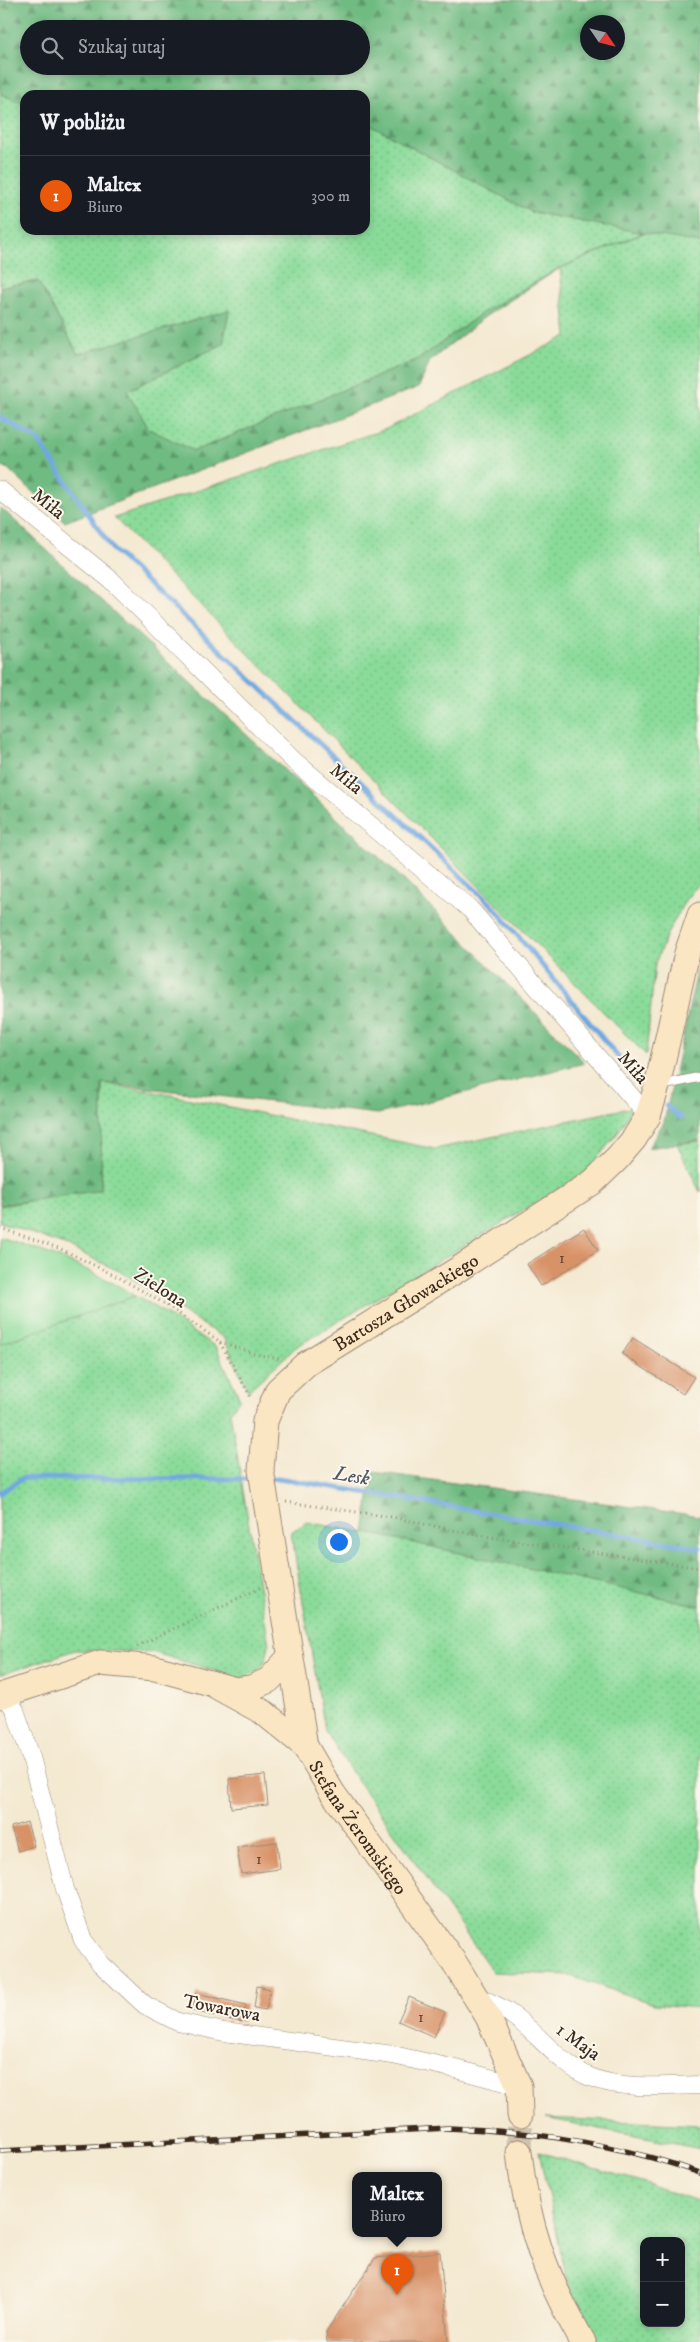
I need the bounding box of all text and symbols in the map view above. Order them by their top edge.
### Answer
north arrow [580,15,625,60]
search box [20,20,370,75]
icon: search [38,34,66,62]
text: Szukaj tutaj [78,36,165,59]
text: W pobliżu [40,110,125,136]
text: Maltex [87,174,141,197]
text: 1 [53,186,59,206]
text: 300 m [311,186,350,206]
text: Biuro [87,197,123,217]
street label: Miła [27,484,69,524]
street label: Miła [325,759,367,800]
street label: Miła [612,1047,653,1089]
house number: 1 [559,1248,565,1268]
street label: Bartosza Głowackiego [330,1249,483,1357]
street label: Zielona [130,1263,191,1313]
water label: Lesk [331,1461,372,1492]
your location [326,1529,352,1555]
street label: Stefana Żeromskiego [303,1757,412,1899]
house number: 1 [256,1849,262,1869]
street label: Towarowa [181,1990,262,2027]
house number: 1 [418,2007,424,2027]
street label: 1 Maja [551,2018,605,2066]
popup [352,2172,442,2237]
text: Maltex [370,2183,424,2206]
text: Biuro [370,2206,405,2226]
map controls [640,2237,685,2327]
button: + [640,2237,685,2282]
pin: 1 [381,2254,413,2295]
button: − [640,2282,685,2327]

